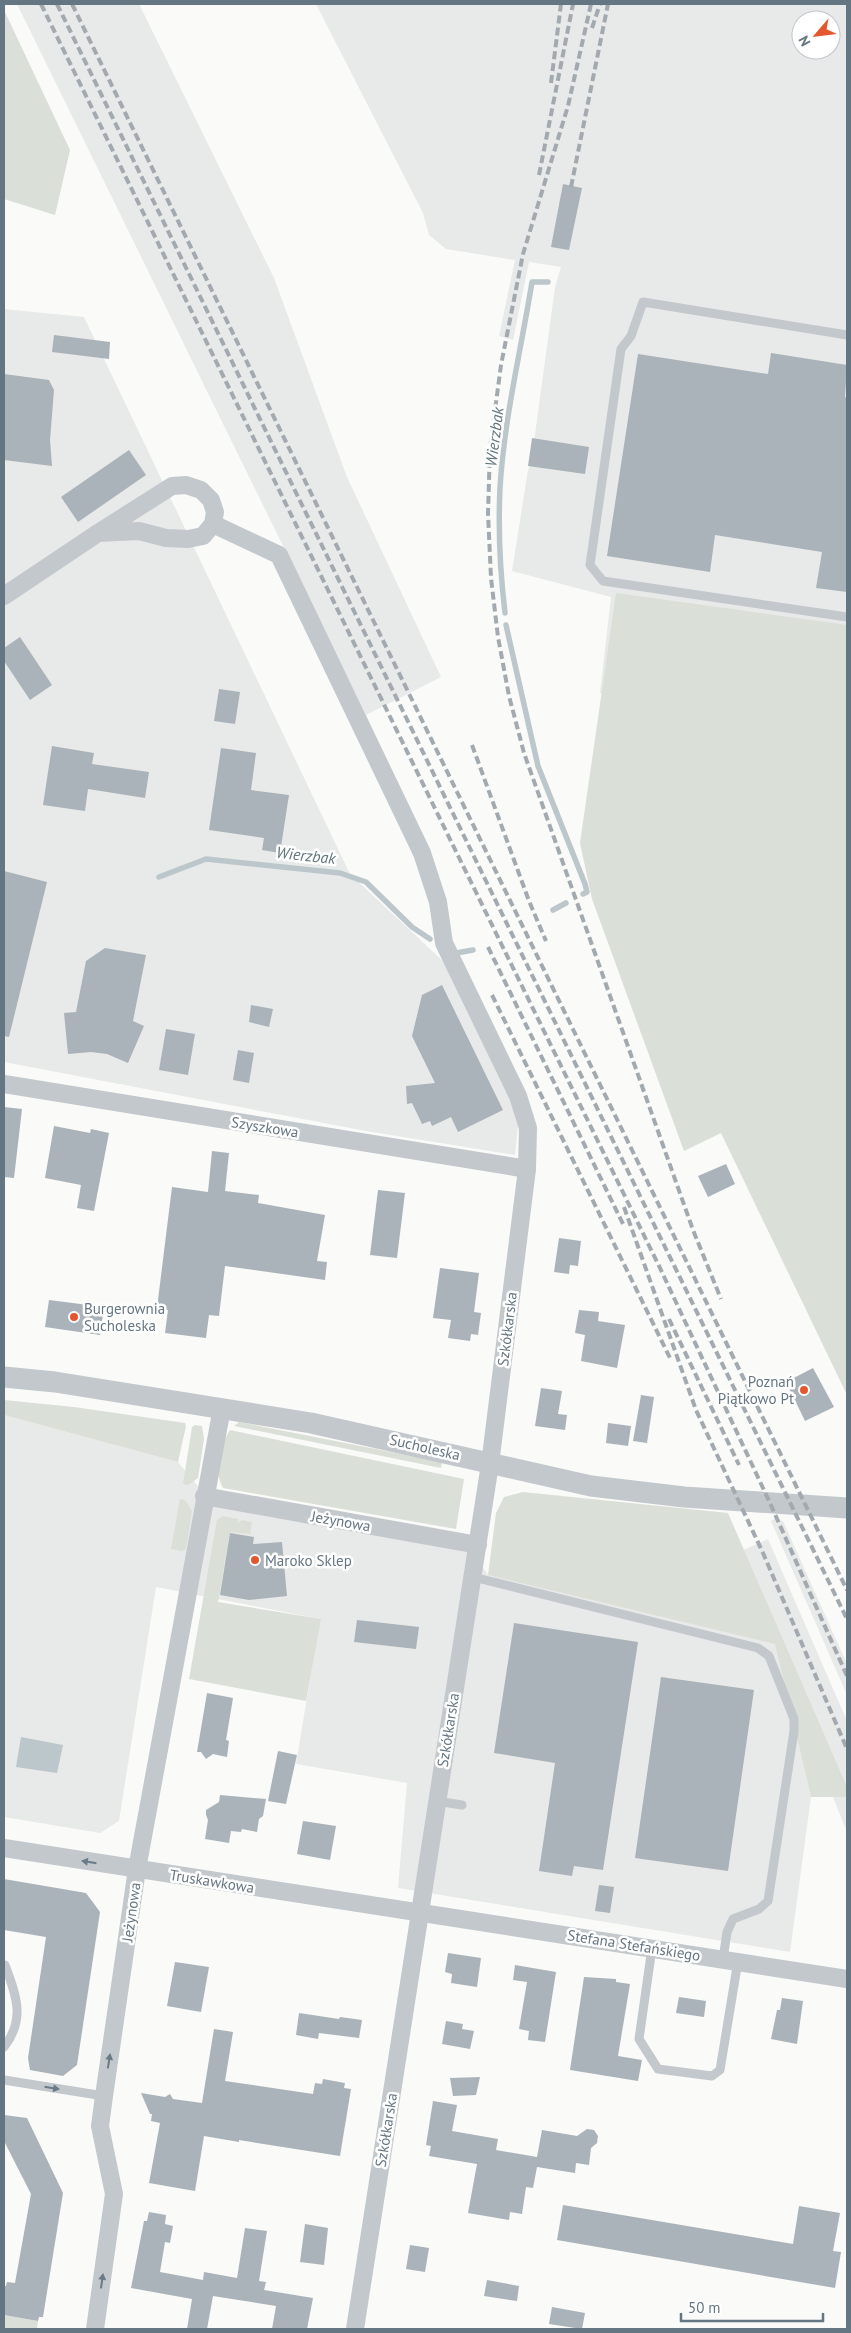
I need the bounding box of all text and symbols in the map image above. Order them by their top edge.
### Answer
north arrow [791,10,841,60]
text: N [794,33,815,49]
water label: Wierzbak [480,405,508,468]
water label: Wierzbak [275,842,337,868]
street label: Szyszkowa [230,1112,300,1142]
street label: Szkółkarska [493,1291,521,1367]
place label: Burgerownia Sucholeska [84,1299,165,1335]
marker: Burgerownia Sucholeska [68,1311,80,1323]
place label: Poznań Piątkowo Pt [718,1372,794,1408]
marker: Poznań Piątkowo Pt [798,1384,810,1396]
street label: Sucholeska [388,1430,462,1464]
street label: Jeżynowa [309,1506,372,1536]
place label: Maroko Sklep [265,1551,352,1570]
marker: Maroko Sklep [249,1554,261,1566]
street label: Szkółkarska [433,1692,463,1768]
one-way arrow [80,1857,96,1865]
street label: Truskawkowa [168,1865,256,1897]
street label: Jeżynowa [117,1881,145,1944]
street label: Stefana Stefańskiego [566,1925,702,1965]
one-way arrow [106,2052,114,2068]
one-way arrow [44,2084,60,2092]
street label: Szkółkarska [371,2092,401,2168]
one-way arrow [98,2273,106,2289]
scale bar [681,2290,824,2322]
text: 50 m [688,2298,721,2317]

